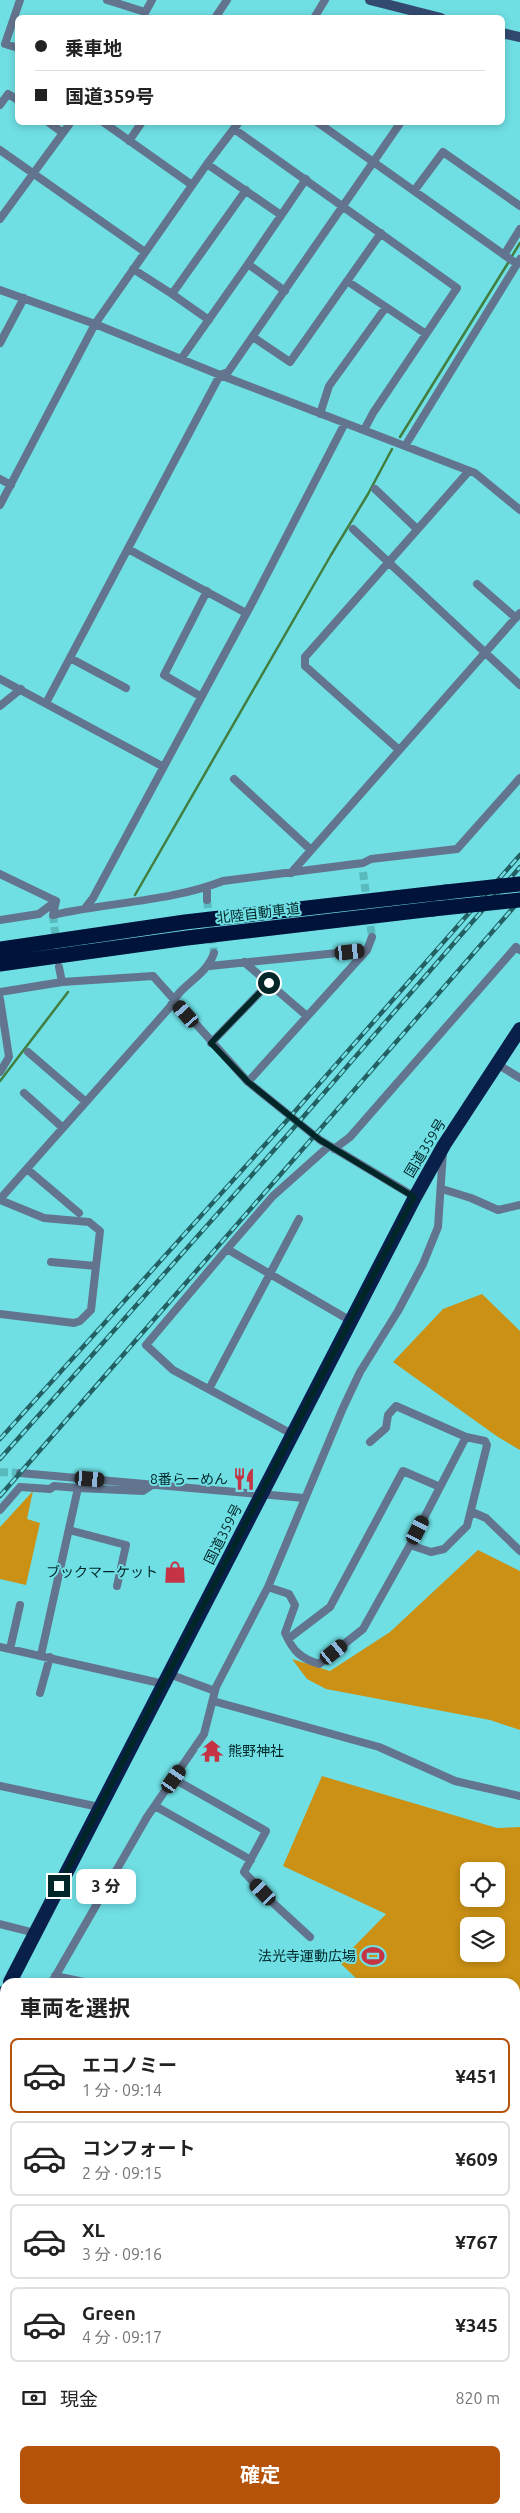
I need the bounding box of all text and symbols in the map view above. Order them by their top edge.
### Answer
text: 乗車地 [65,37,122,59]
text: 国道359号 [65,85,154,107]
street label: 北陸自動車道 [215,900,301,926]
car [334,943,365,961]
route start [258,972,280,994]
car [170,998,201,1030]
street label: 国道359号 [401,1116,449,1180]
restaurant icon: 8番らーめん [231,1466,257,1492]
car [74,1470,105,1488]
place label: 8番らーめん [150,1471,228,1487]
street label: 国道359号 [201,1501,245,1567]
car [404,1513,431,1547]
shop icon: ブックマーケット [162,1559,188,1585]
place label: ブックマーケット [46,1564,158,1580]
car [317,1637,350,1667]
temple icon: 熊野神社 [199,1738,225,1764]
place label: 熊野神社 [228,1743,284,1759]
car [159,1762,188,1796]
map controls [460,1862,505,1962]
button: locate [460,1862,505,1907]
callout: 3 分 [76,1868,136,1904]
route end [48,1875,70,1897]
car [247,1876,278,1908]
text: 3 分 [92,1877,120,1895]
button: layers [460,1917,505,1962]
sports icon: 法光寺運動広場 [360,1943,386,1969]
place label: 法光寺運動広場 [258,1948,356,1964]
text: 車両を選択 [20,1995,130,2020]
icon: car [22,2053,67,2098]
text: エコノミー [82,2054,177,2076]
text: ¥451 [455,2065,498,2087]
text: 1 分 · 09:14 [82,2081,162,2099]
icon: car [22,2136,67,2181]
text: コンフォート [82,2137,195,2159]
text: ¥609 [455,2148,498,2170]
text: 2 分 · 09:15 [82,2164,162,2182]
icon: car [22,2219,67,2264]
text: XL [82,2219,105,2241]
text: ¥767 [455,2231,498,2253]
text: 3 分 · 09:16 [82,2245,162,2263]
icon: car [22,2302,67,2347]
text: Green [82,2302,136,2324]
text: ¥345 [455,2314,498,2336]
text: 4 分 · 09:17 [82,2328,162,2346]
icon: cash [20,2384,48,2412]
text: 現金 [60,2388,98,2410]
text: 820 m [455,2389,500,2407]
button: 確定 [20,2446,500,2504]

